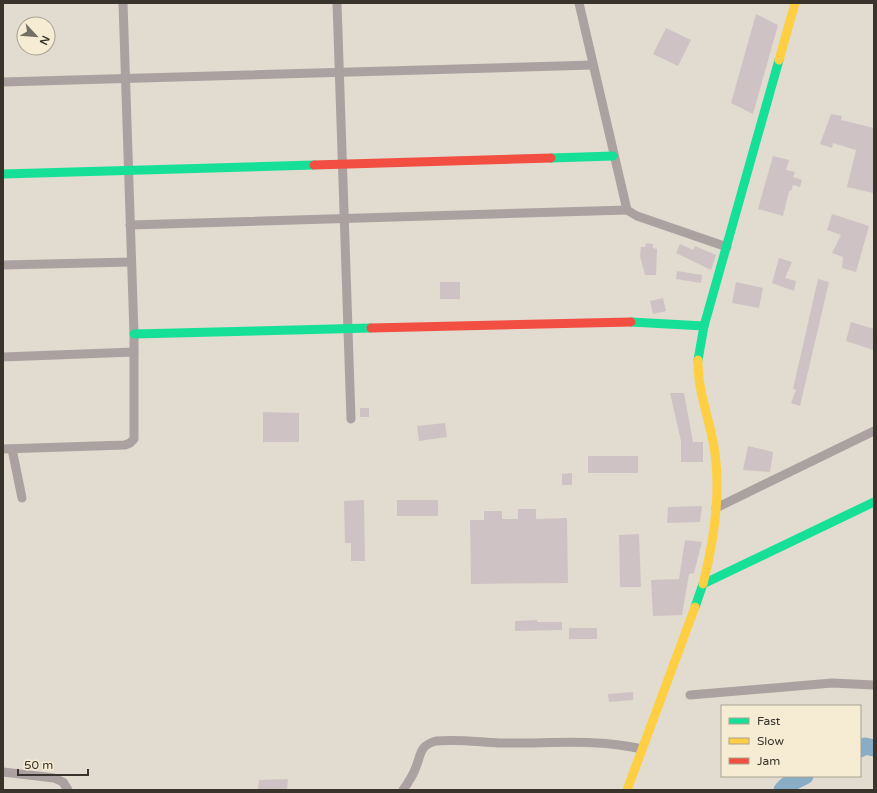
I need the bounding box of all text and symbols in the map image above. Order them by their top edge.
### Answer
north arrow [16,16,56,56]
text: N [37,33,52,47]
legend [721,705,861,777]
text: Fast [757,714,781,728]
text: Slow [757,734,784,748]
scale bar [18,751,88,777]
text: Jam [757,754,780,768]
text: 50 m [24,758,53,772]

